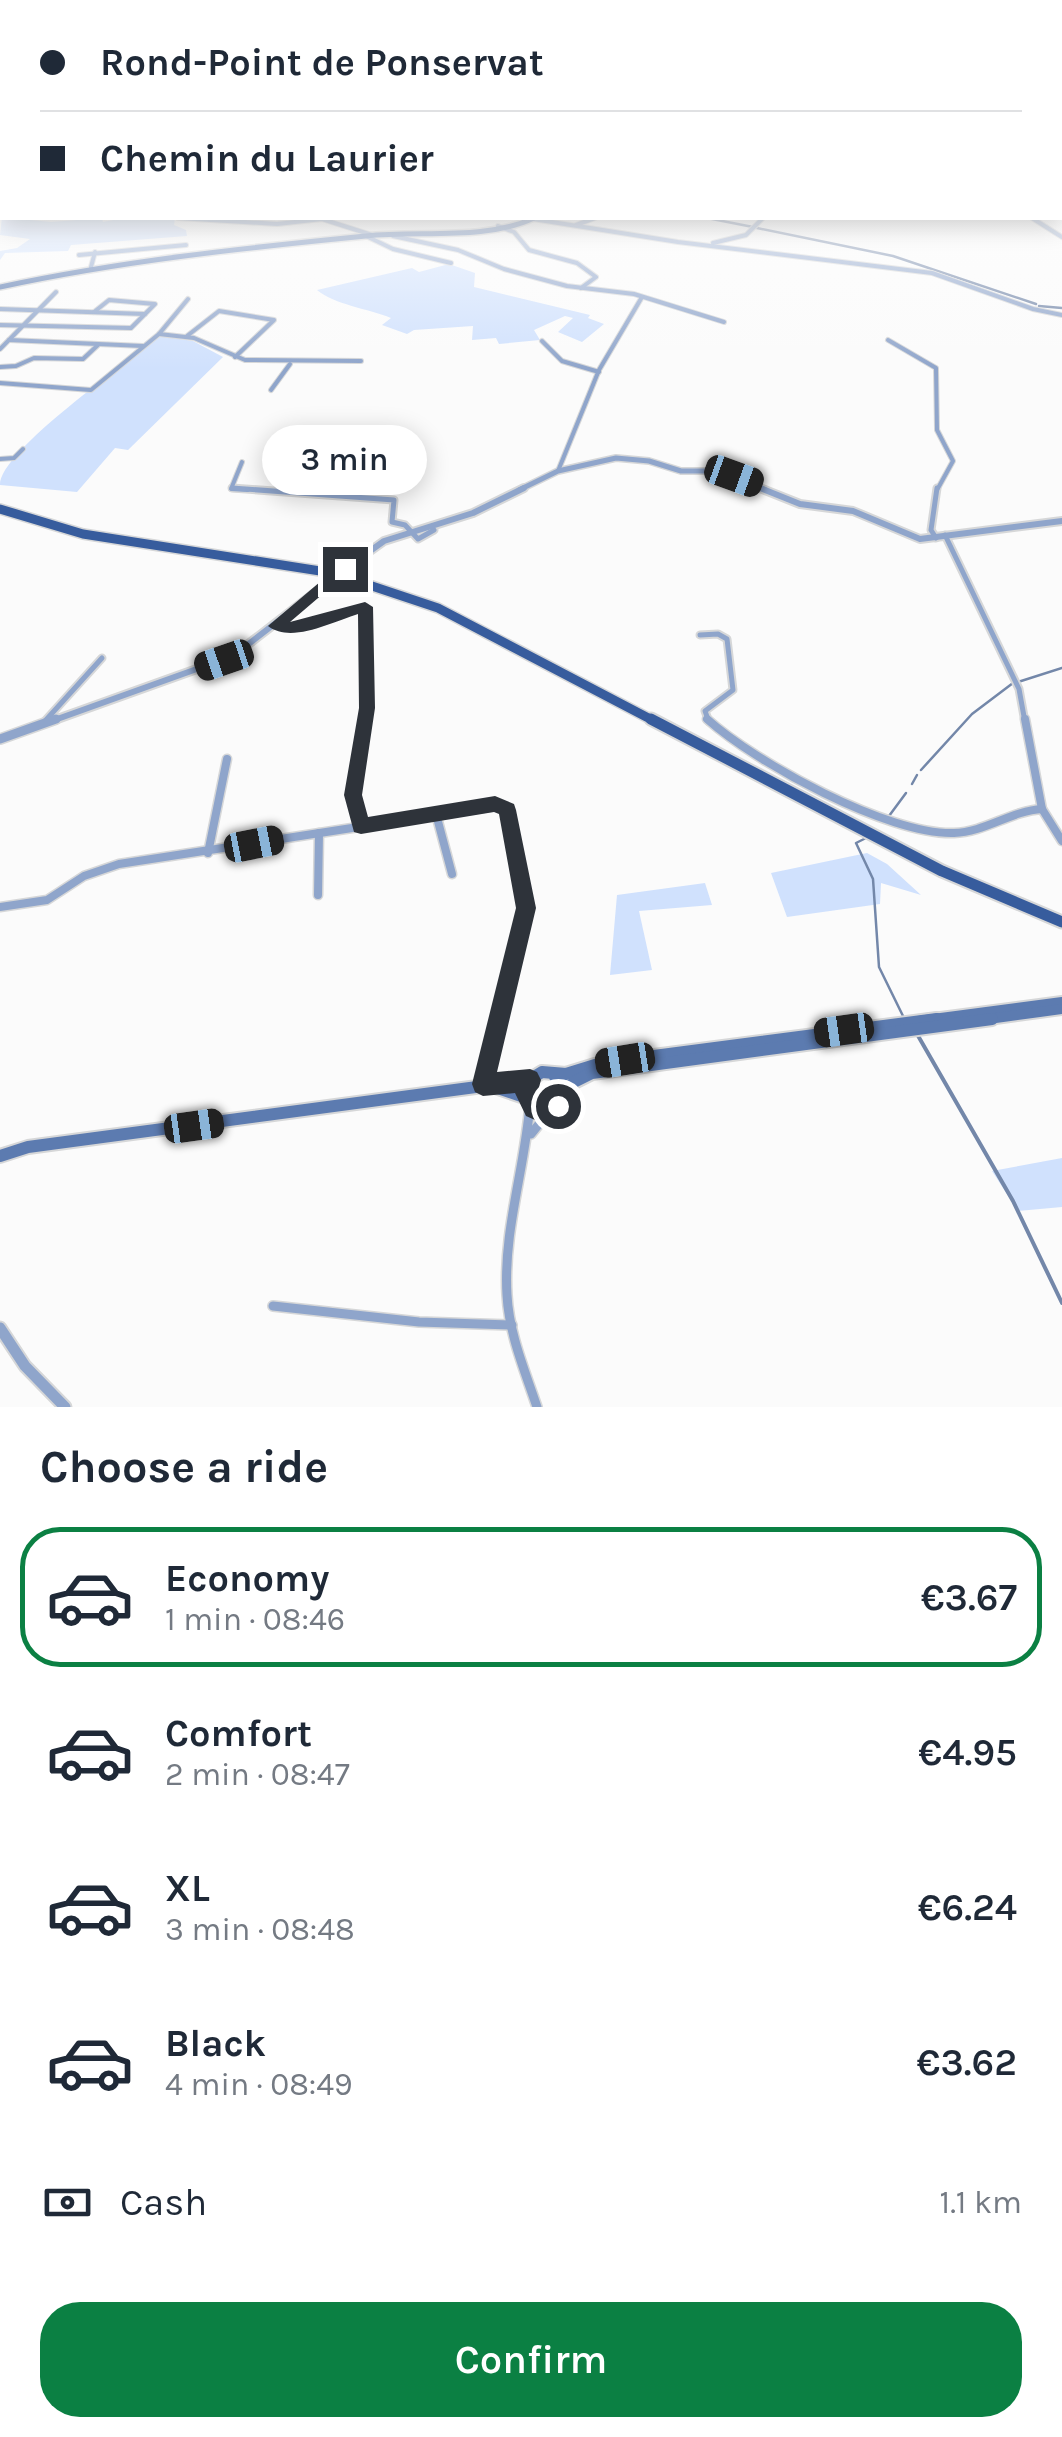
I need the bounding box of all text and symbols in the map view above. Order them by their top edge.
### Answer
text: Rond-Point de Ponservat [100,40,544,85]
text: Chemin du Laurier [100,136,434,181]
callout: 3 min [262,424,428,494]
text: 3 min [301,441,388,478]
car [701,452,767,500]
route end [323,547,368,592]
car [191,636,257,684]
car [222,824,286,864]
car [812,1011,876,1049]
car [593,1040,657,1080]
route start [536,1084,581,1129]
car [162,1107,226,1145]
text: Choose a ride [40,1441,328,1493]
icon: car [45,1552,135,1642]
text: Economy [165,1556,329,1601]
text: €3.67 [921,1575,1017,1620]
text: 1 min · 08:46 [165,1601,345,1638]
icon: car [45,1707,135,1797]
text: Comfort [165,1711,312,1756]
text: €4.95 [918,1730,1017,1775]
text: 2 min · 08:47 [165,1756,350,1793]
icon: car [45,1862,135,1952]
text: XL [165,1866,210,1911]
text: €6.24 [918,1885,1017,1930]
text: 3 min · 08:48 [165,1911,355,1948]
icon: car [45,2017,135,2107]
text: Black [165,2021,266,2066]
text: €3.62 [917,2040,1017,2085]
text: 4 min · 08:49 [165,2066,353,2103]
icon: cash [40,2175,95,2230]
text: Cash [120,2180,207,2225]
text: 1.1 km [940,2184,1022,2221]
button: Confirm [40,2302,1022,2417]

